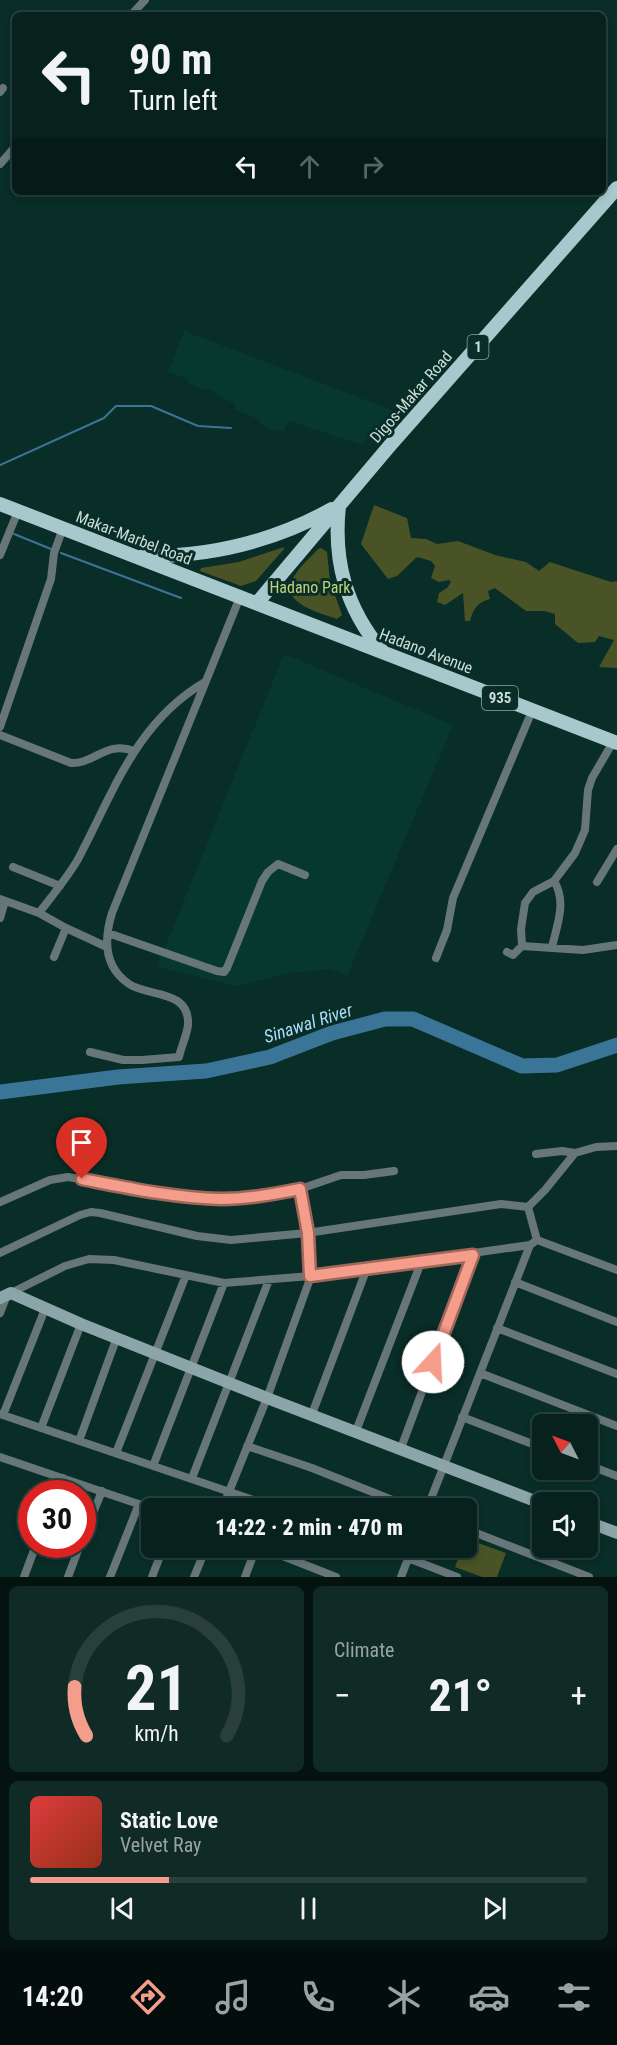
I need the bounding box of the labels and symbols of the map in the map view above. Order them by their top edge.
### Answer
road number: 1 [468,335,488,359]
street label: Digos-Makar Road [366,347,456,447]
street label: Makar-Marbel Road [73,507,195,569]
park label: Hadano Park [269,578,351,597]
street label: Hadano Avenue [377,624,475,678]
road number: 935 [482,686,518,710]
water label: Sinawal River [261,999,356,1047]
pin [56,1117,107,1179]
position arrow [401,1330,465,1394]
north arrow [532,1414,598,1480]
speed limit sign: 30 [18,1480,96,1558]

